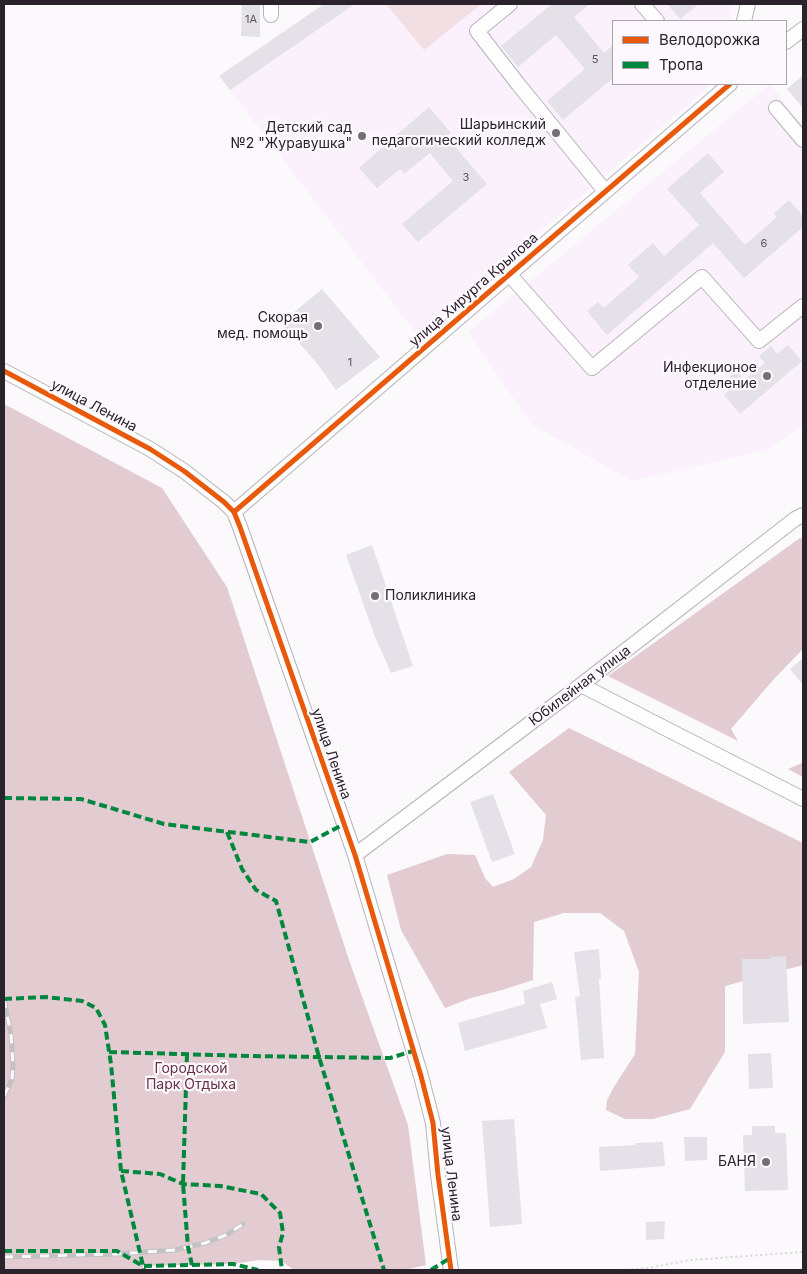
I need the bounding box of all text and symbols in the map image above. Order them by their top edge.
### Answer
house number: 1А [245,13,257,27]
legend [612,20,787,85]
text: Велодорожка [659,30,760,49]
house number: 5 [592,53,598,67]
text: Тропа [659,55,703,74]
place label: Шарьинский педагогический колледж [372,117,546,150]
place label: Детский сад №2 "Журавушка" [231,120,352,152]
marker: Шарьинский педагогический колледж [550,127,562,139]
marker: Детский сад №2 "Журавушка" [356,130,368,142]
house number: 3 [463,171,469,185]
street label: улица Хирурга Крылова [406,230,542,350]
house number: 6 [761,237,767,251]
place label: Скорая мед. помощь [217,310,308,342]
marker: Скорая мед. помощь [312,320,324,332]
house number: 1 [348,356,352,370]
place label: Инфекционое отделение [663,360,757,392]
marker: Инфекционое отделение [761,370,773,382]
street label: улица Ленина [48,376,140,436]
place label: Поликлиника [385,588,476,604]
marker: Поликлиника [369,590,381,602]
street label: Юбилейная улица [526,642,634,730]
street label: улица Ленина [308,706,354,802]
park label: Городской Парк Отдыха [146,1061,236,1094]
street label: улица Ленина [437,1126,465,1222]
place label: БАНЯ [718,1154,756,1170]
marker: БАНЯ [760,1156,772,1168]

